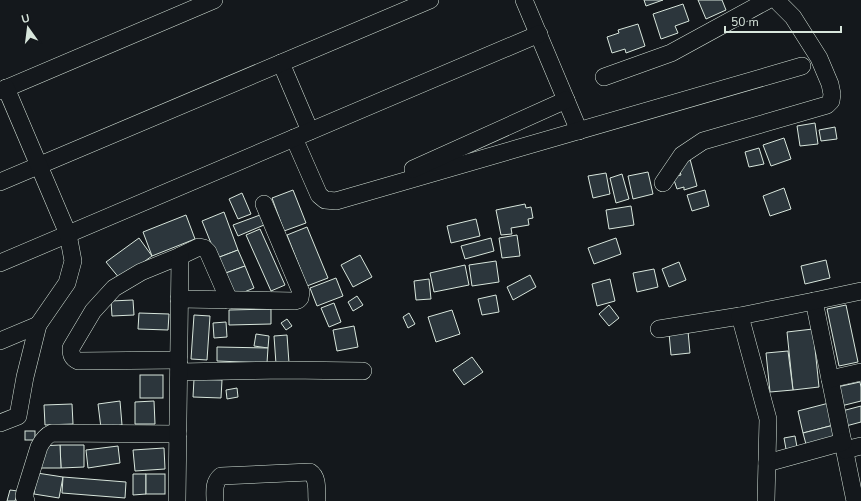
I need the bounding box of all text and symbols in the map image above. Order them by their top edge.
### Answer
north arrow [8,8,48,48]
scale bar [725,8,841,34]
text: U [20,11,31,27]
text: 50 m [731,14,759,30]

